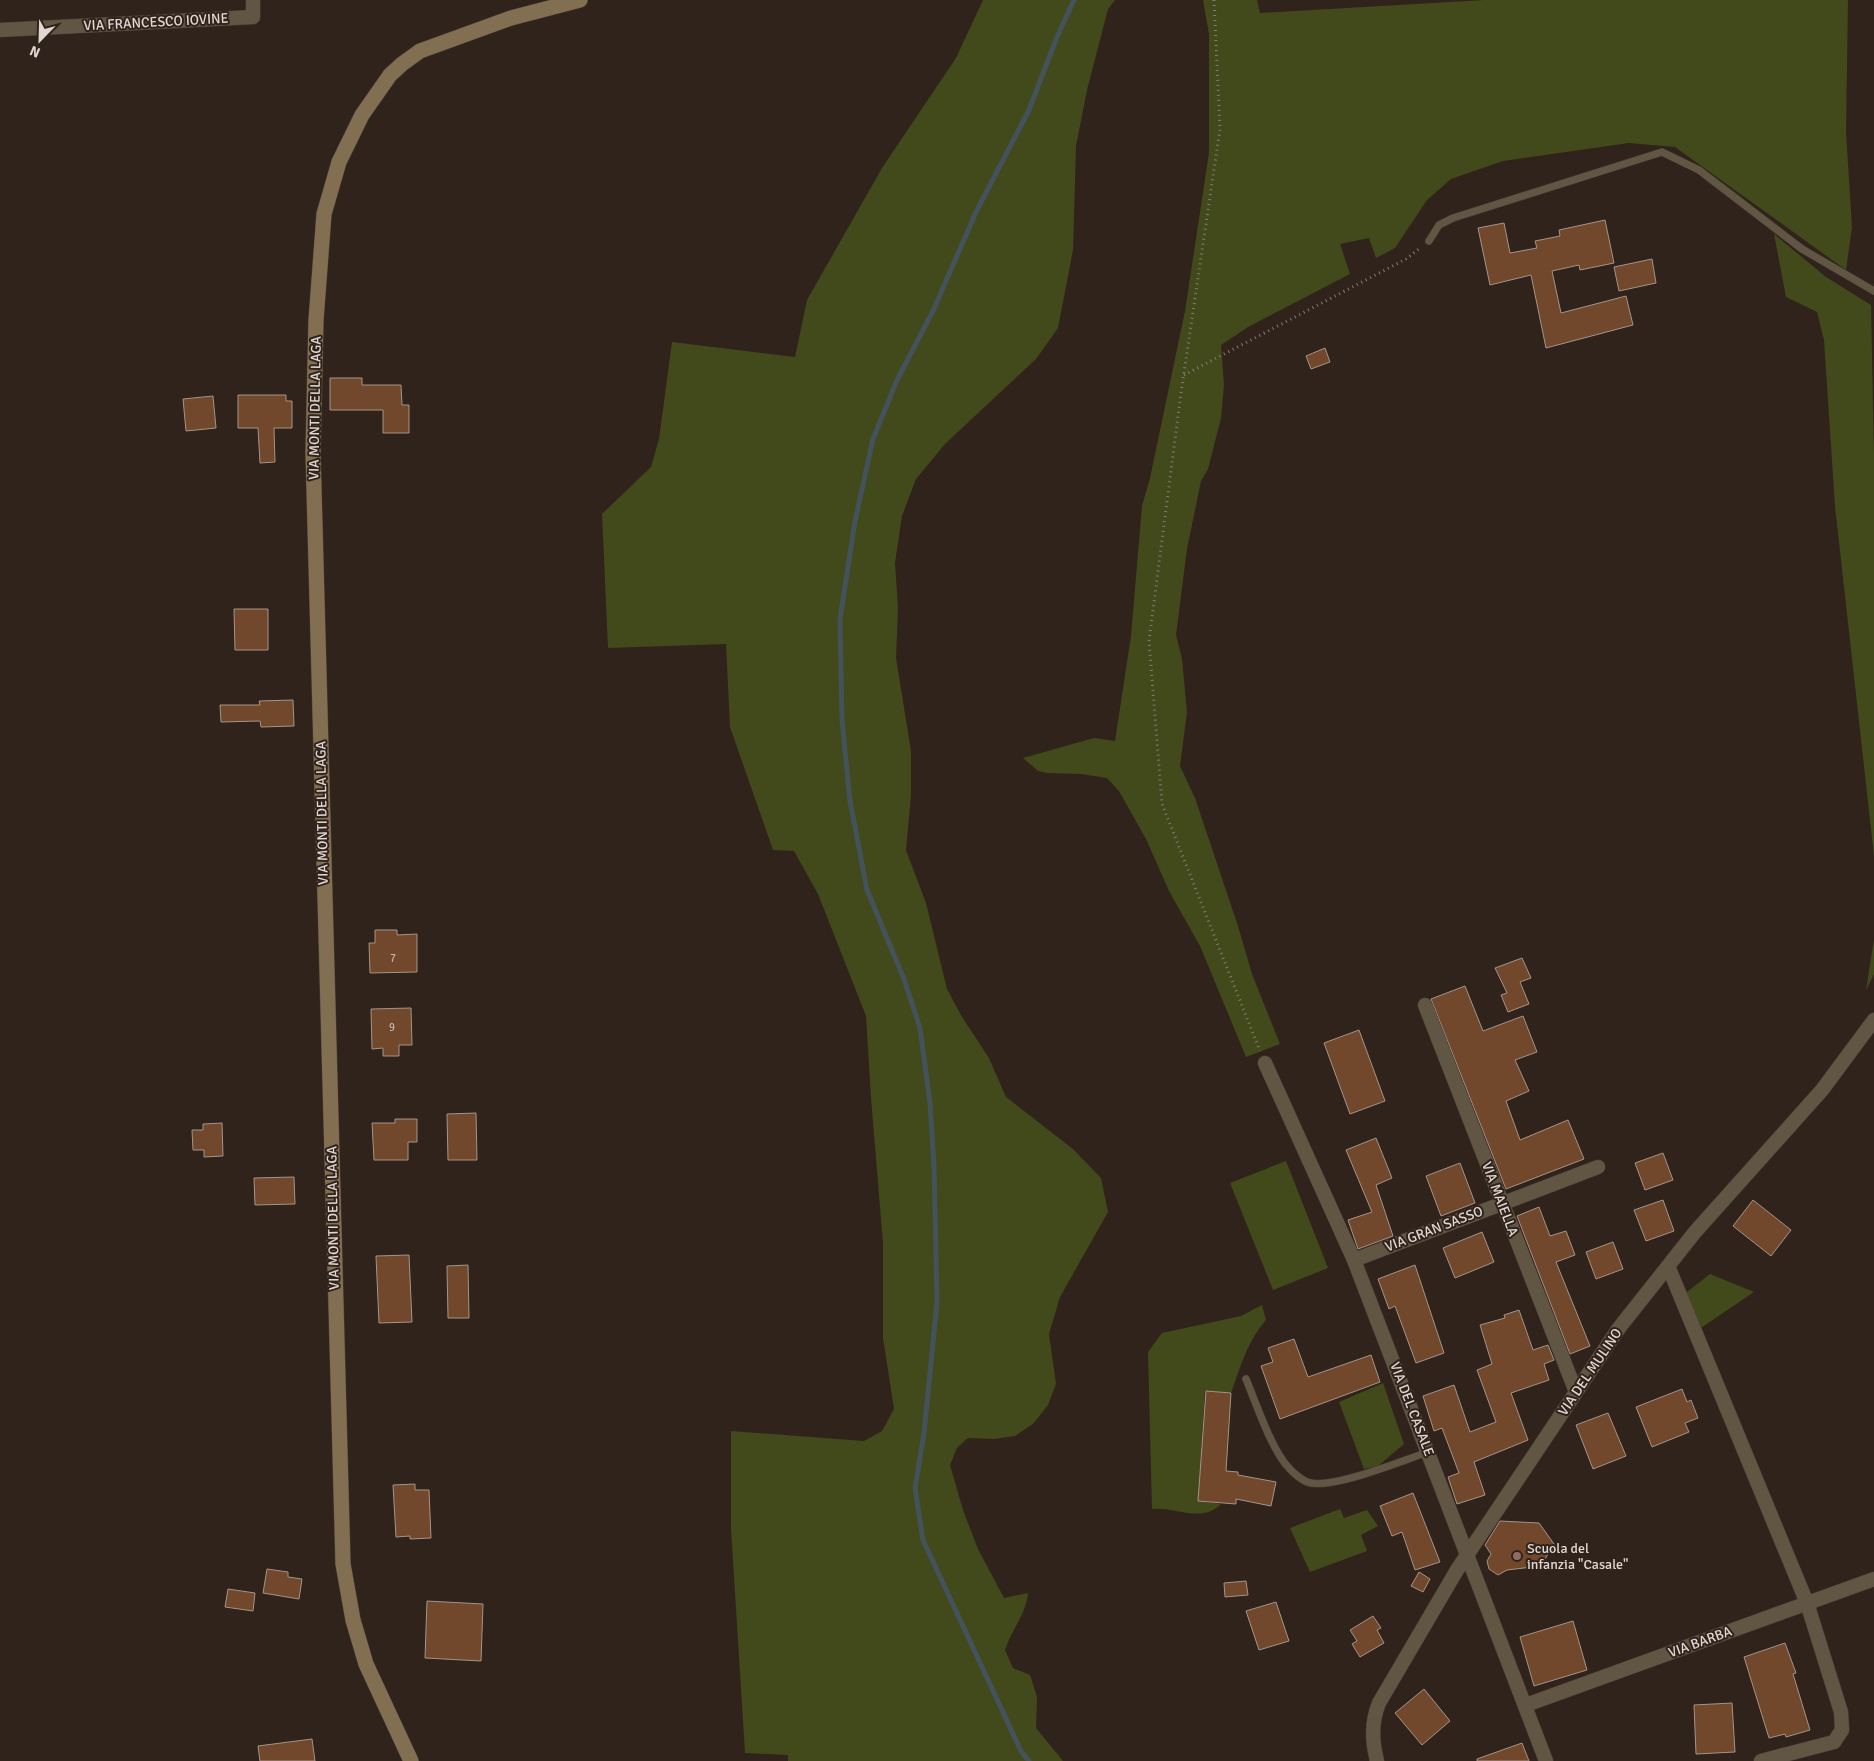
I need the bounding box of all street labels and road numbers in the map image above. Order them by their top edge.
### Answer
street label: VIA FRANCESCO IOVINE [83,10,229,34]
street label: VIA MONTI DELLA LAGA [305,335,325,480]
street label: VIA MONTI DELLA LAGA [312,740,332,885]
street label: VIA MONTI DELLA LAGA [323,1145,343,1290]
street label: VIA MAIELLA [1478,1159,1522,1239]
street label: VIA GRAN SASSO [1383,1203,1485,1255]
street label: VIA DEL MULINO [1555,1325,1625,1419]
street label: VIA DEL CASALE [1386,1360,1438,1459]
street label: VIA BARBA [1666,1623,1734,1661]

